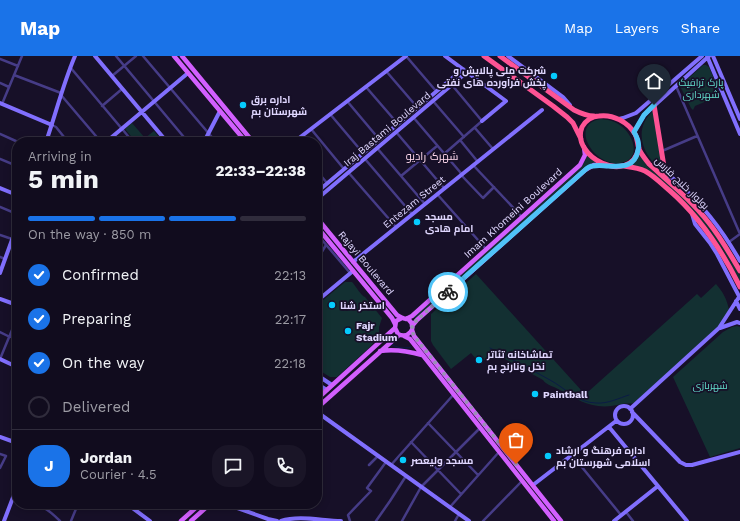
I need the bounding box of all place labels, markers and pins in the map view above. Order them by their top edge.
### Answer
pin [637,64,671,105]
place label: شرکت ملی پالایش و پخش فرآورده های نفتی [437,65,546,90]
marker: شرکت ملی پالایش و پخش فرآورده های نفتی [549,71,559,81]
place label: اداره برق شهرستان بم [251,94,307,119]
marker: اداره برق شهرستان بم [238,100,248,110]
place label: مسجد امام هادی [425,211,474,236]
marker: مسجد امام هادی [412,217,422,227]
marker: استخر شنا [327,300,337,310]
place label: استخر شنا [340,300,385,312]
place label: Fajr Stadium [356,320,397,343]
marker: Fajr Stadium [343,326,353,336]
place label: تماشاخانه تئاتر نخل ونارنج بم [486,349,553,374]
marker: تماشاخانه تئاتر نخل ونارنج بم [474,355,484,365]
marker: Paintball [530,389,540,399]
place label: Paintball [543,389,588,400]
pin [499,423,533,464]
place label: اداره فرهنگ و ارشاد اسلامی شهرستان بم [556,445,650,470]
marker: اداره فرهنگ و ارشاد اسلامی شهرستان بم [543,451,553,461]
marker: مسجد ولیعصر [398,455,408,465]
place label: مسجد ولیعصر [410,455,473,467]

